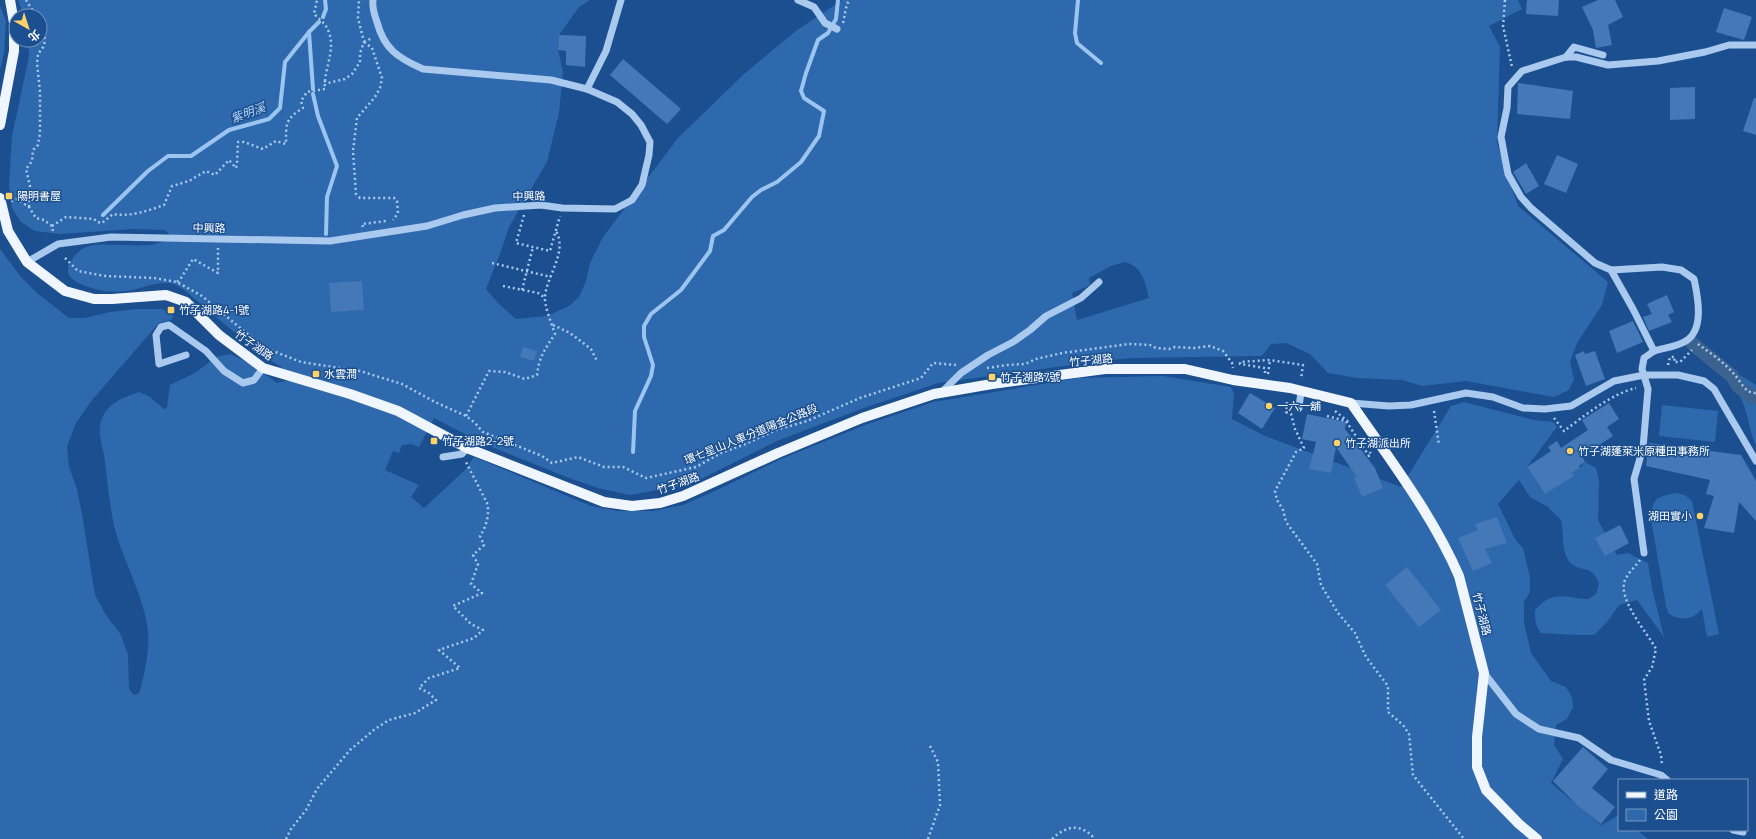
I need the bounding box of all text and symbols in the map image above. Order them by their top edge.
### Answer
north arrow [8,8,48,48]
text: 北 [26,27,44,45]
water label: 紫明溪 [228,98,270,127]
place label: 陽明書屋 [17,188,61,203]
street label: 中興路 [512,188,546,203]
marker: 陽明書屋 [4,191,14,201]
street label: 中興路 [192,220,226,235]
place label: 竹子湖路4-1號 [179,302,249,317]
marker: 竹子湖路4-1號 [166,305,176,315]
street label: 竹子湖路 [232,326,277,363]
street label: 竹子湖路 [1068,350,1114,369]
place label: 水雲澗 [324,366,357,381]
marker: 水雲澗 [311,369,321,379]
place label: 竹子湖路7號 [1000,369,1061,384]
marker: 竹子湖路7號 [987,372,997,382]
place label: 一六一舖 [1277,398,1321,413]
street label: 環七星山人車分道陽金公路段 [682,400,820,467]
marker: 一六一舖 [1264,401,1274,411]
place label: 竹子湖路2-2號 [442,433,514,448]
place label: 竹子湖派出所 [1345,435,1411,450]
marker: 竹子湖路2-2號 [429,436,439,446]
marker: 竹子湖派出所 [1332,438,1342,448]
place label: 竹子湖蓬萊米原種田事務所 [1578,443,1710,458]
marker: 竹子湖蓬萊米原種田事務所 [1565,446,1575,456]
street label: 竹子湖路 [655,468,701,497]
place label: 湖田實小 [1648,508,1692,523]
marker: 湖田實小 [1695,511,1705,521]
street label: 竹子湖路 [1470,591,1495,637]
legend [1618,779,1748,831]
text: 道路 [1654,786,1678,803]
text: 公園 [1654,806,1678,823]

